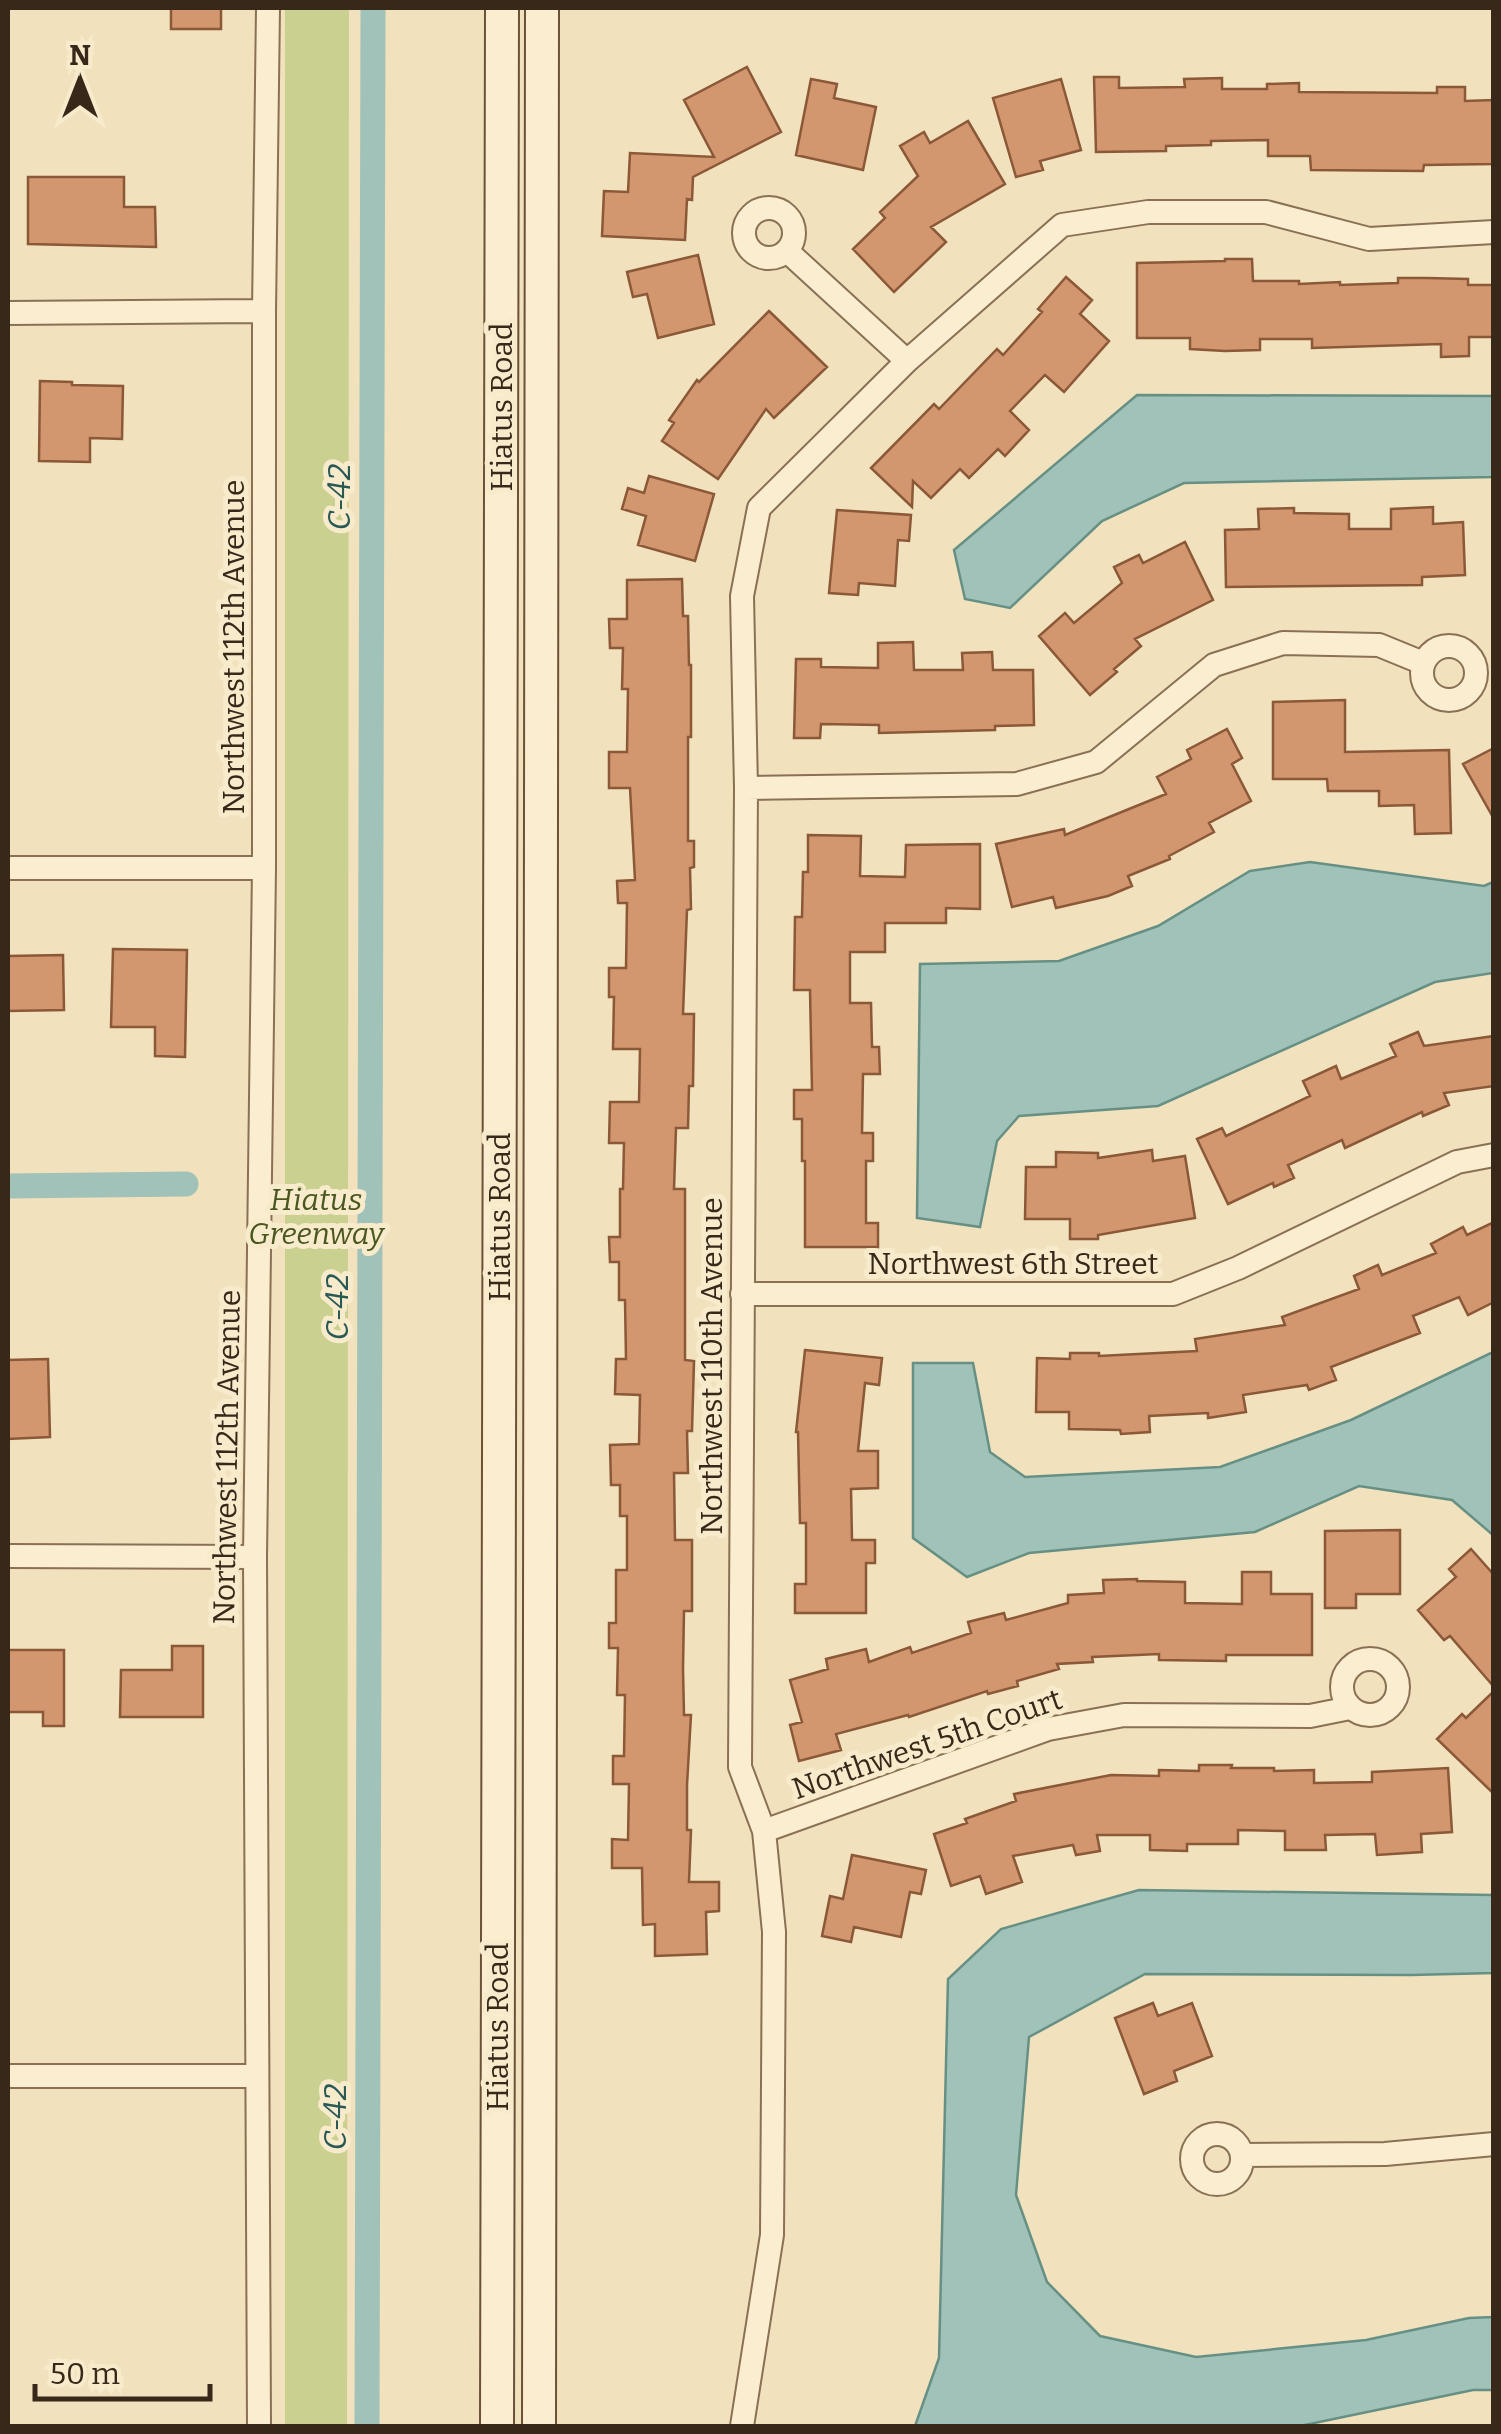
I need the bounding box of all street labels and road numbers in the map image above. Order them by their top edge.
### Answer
street label: Hiatus Road [484,322,520,492]
street label: Northwest 112th Avenue [216,480,252,814]
street label: Hiatus Road [482,1132,518,1302]
street label: Northwest 110th Avenue [694,1197,730,1535]
street label: Northwest 6th Street [868,1246,1159,1282]
street label: Northwest 112th Avenue [206,1289,248,1625]
street label: Northwest 5th Court [787,1681,1067,1807]
street label: Hiatus Road [480,1942,516,2112]

